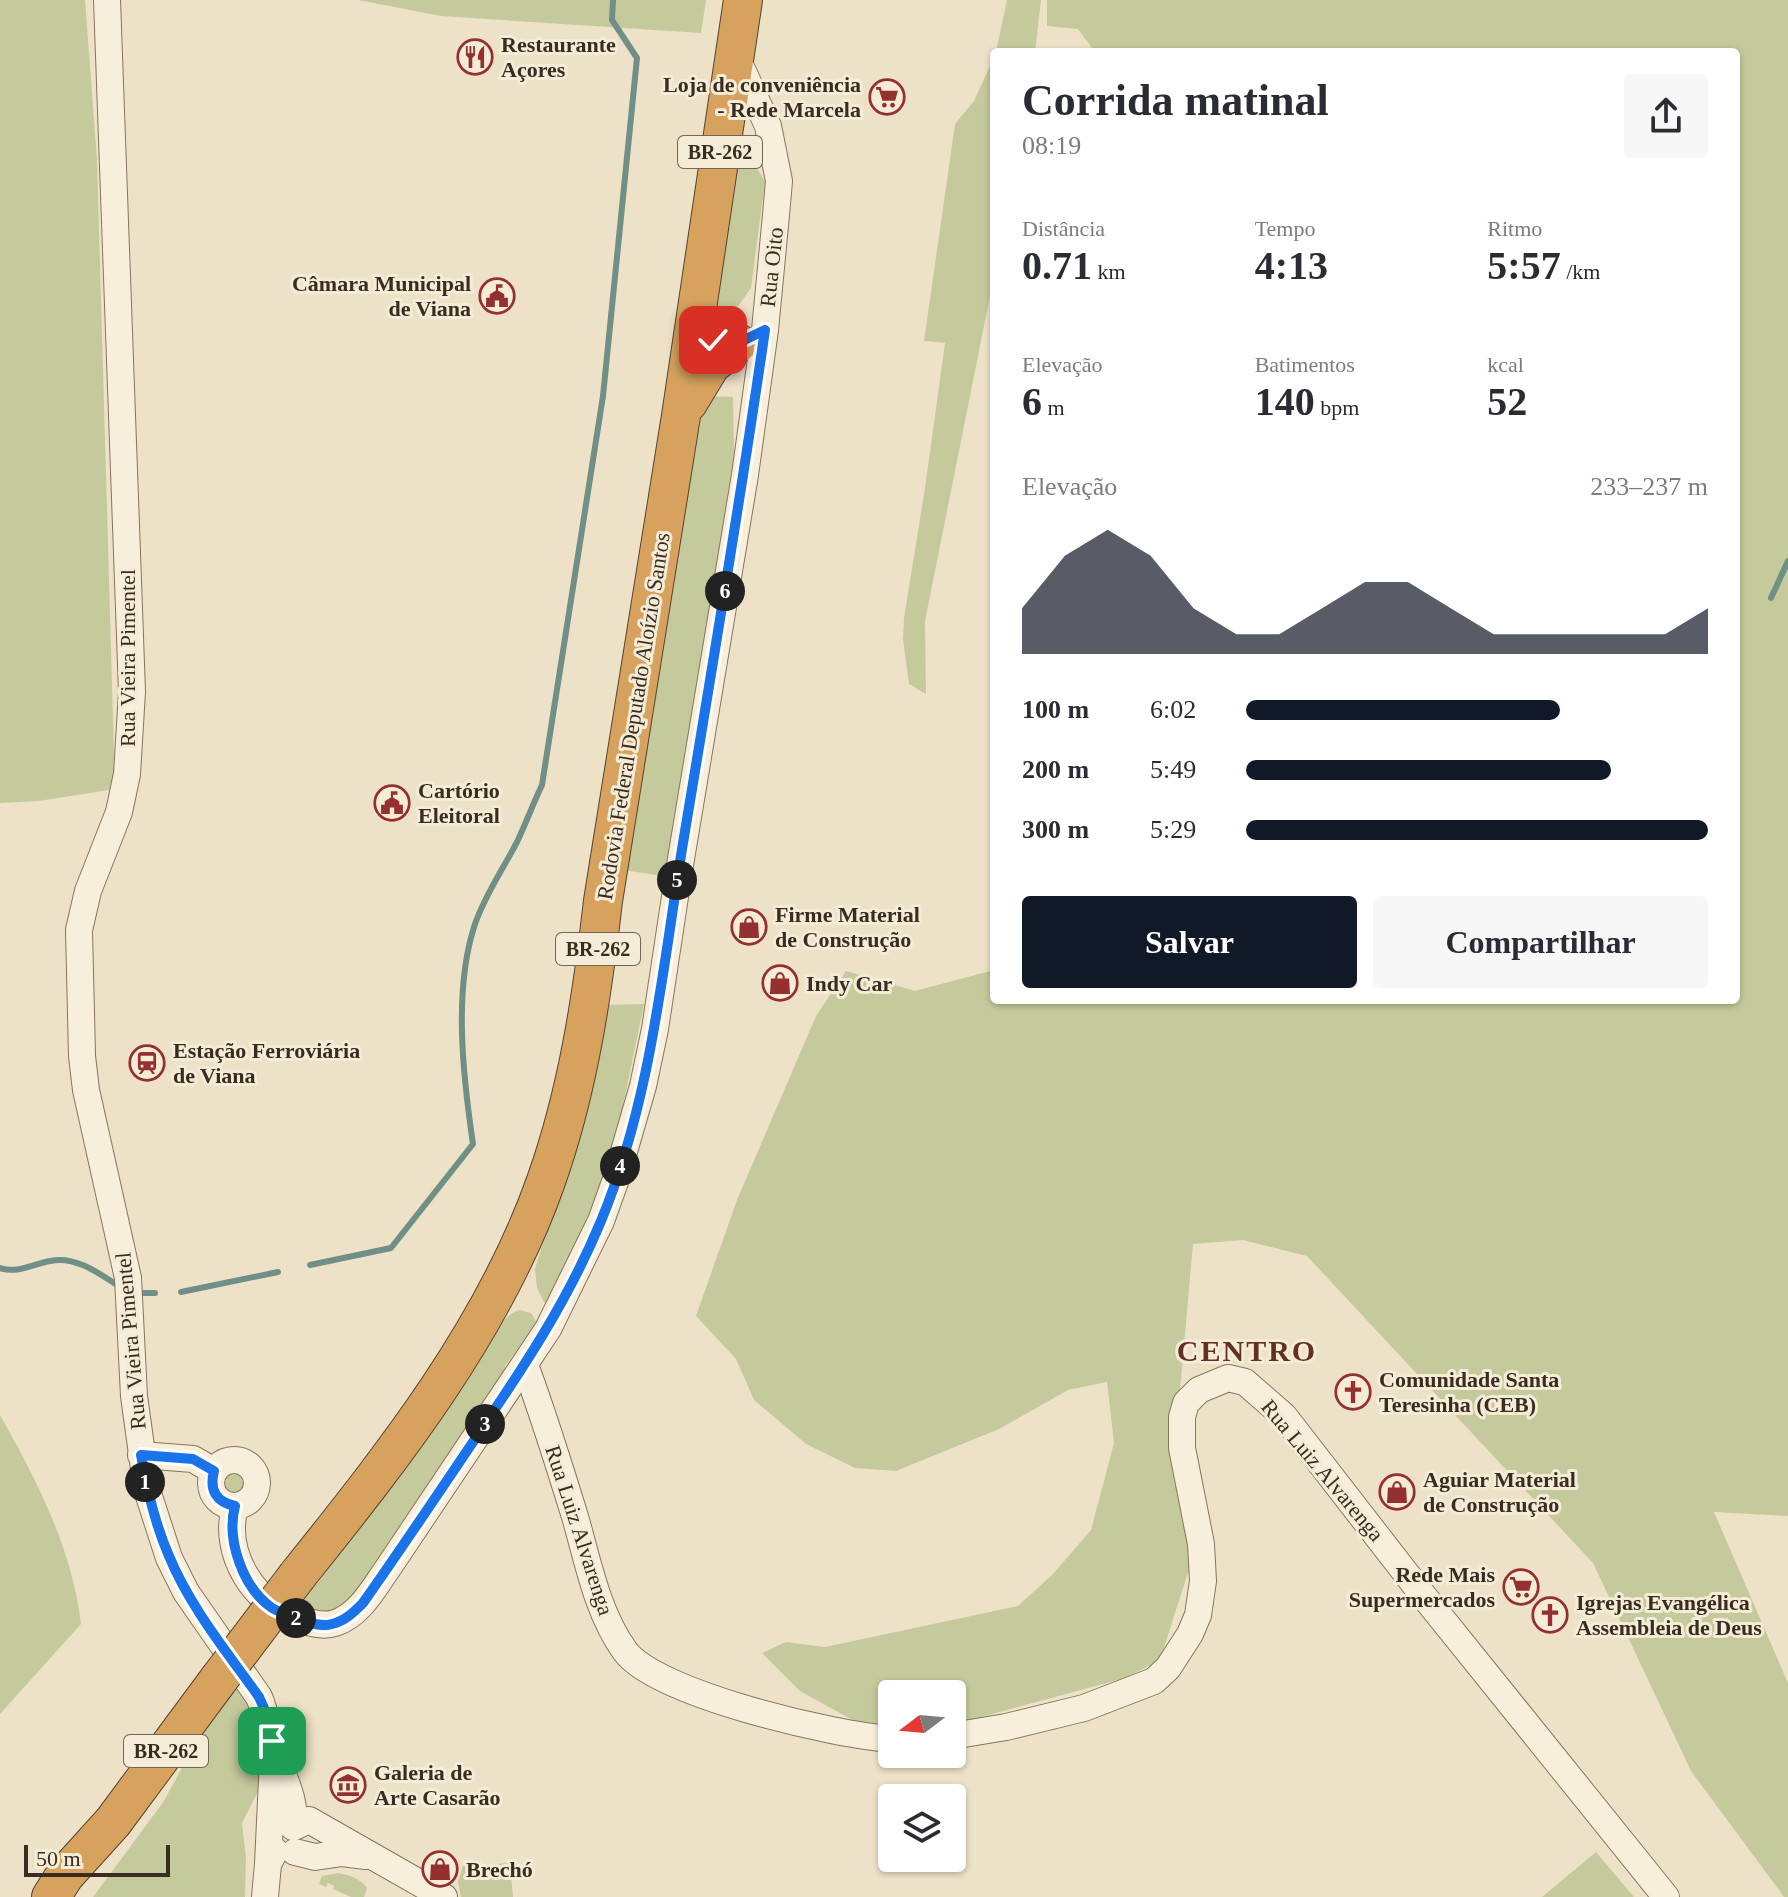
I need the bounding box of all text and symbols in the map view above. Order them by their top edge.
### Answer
place label: Restaurante Açores [501,32,616,82]
restaurant icon: Restaurante Açores [456,38,494,76]
place label: Loja de conveniência - Rede Marcela [663,72,861,122]
button: share [1624,74,1708,158]
text: Corrida matinal [1022,76,1329,125]
supermarket icon: Loja de conveniência - Rede Marcela [868,78,906,116]
text: 08:19 [1022,131,1081,160]
road number: BR-262 [678,136,762,168]
text: Distância [1022,216,1105,241]
text: Tempo [1255,216,1315,241]
text: Ritmo [1487,216,1542,241]
street label: Rua Oito [755,226,788,308]
text: 0.71 [1022,243,1092,288]
text: 4:13 [1255,243,1328,288]
text: 5:57 [1487,243,1561,288]
text: km [1092,259,1126,284]
text: /km [1561,259,1600,284]
place label: Câmara Municipal de Viana [292,271,471,321]
public building icon: Câmara Municipal de Viana [478,277,516,315]
pin [679,306,747,374]
icon: check [691,318,735,362]
text: Elevação [1022,352,1103,377]
text: Batimentos [1255,352,1355,377]
text: kcal [1487,352,1524,377]
text: 6 [1022,379,1042,424]
text: 140 [1255,379,1315,424]
text: 52 [1487,379,1527,424]
text: m [1042,395,1065,420]
text: bpm [1315,395,1359,420]
text: Elevação [1022,472,1117,501]
text: 233–237 m [1590,472,1708,501]
street label: Rodovia Federal Deputado Aloízio Santos [592,531,675,901]
street label: Rua Vieira Pimentel [115,569,140,747]
pin: 6 [705,571,745,611]
text: 6 [720,578,731,603]
text: 100 m [1022,695,1089,724]
text: 6:02 [1150,695,1196,724]
text: 200 m [1022,755,1089,784]
text: 5:49 [1150,755,1196,784]
place label: Cartório Eleitoral [418,778,500,828]
public building icon: Cartório Eleitoral [373,784,411,822]
text: 300 m [1022,815,1089,844]
text: 5:29 [1150,815,1196,844]
pin: 5 [657,860,697,900]
text: 5 [672,867,683,892]
button: Salvar [1022,896,1357,988]
button: Compartilhar [1373,896,1708,988]
place label: Firme Material de Construção [775,902,920,952]
shop icon: Firme Material de Construção [730,908,768,946]
road number: BR-262 [556,933,640,965]
shop icon: Indy Car [761,964,799,1002]
place label: Indy Car [806,971,892,996]
place label: Estação Ferroviária de Viana [173,1038,360,1088]
station icon: Estação Ferroviária de Viana [128,1044,166,1082]
pin: 4 [600,1146,640,1186]
text: 4 [615,1153,626,1178]
street label: Rua Vieira Pimentel [110,1251,151,1431]
district label: CENTRO [1177,1334,1317,1367]
place label: Comunidade Santa Teresinha (CEB) [1379,1367,1559,1417]
church icon: Comunidade Santa Teresinha (CEB) [1334,1373,1372,1411]
street label: Rua Luiz Alvarenga [1256,1394,1389,1546]
pin: 3 [465,1404,505,1444]
text: 3 [480,1411,491,1436]
street label: Rua Luiz Alvarenga [540,1442,619,1618]
pin: 1 [125,1462,165,1502]
place label: Aguiar Material de Construção [1423,1467,1576,1517]
text: 1 [140,1469,151,1494]
shop icon: Aguiar Material de Construção [1378,1473,1416,1511]
place label: Rede Mais Supermercados [1349,1562,1495,1612]
supermarket icon: Rede Mais Supermercados [1502,1568,1540,1606]
place label: Igrejas Evangélica Assembleia de Deus [1576,1590,1762,1640]
church icon: Igrejas Evangélica Assembleia de Deus [1531,1596,1569,1634]
pin: 2 [276,1598,316,1638]
text: 2 [291,1605,302,1630]
north arrow [878,1680,966,1768]
map controls [878,1680,966,1872]
pin [238,1707,306,1775]
icon: arrive [250,1719,294,1763]
road number: BR-262 [124,1735,208,1767]
place label: Galeria de Arte Casarão [374,1760,500,1810]
museum icon: Galeria de Arte Casarão [329,1766,367,1804]
button: layers [878,1784,966,1872]
scale bar [24,1841,170,1877]
text: 50 m [36,1846,81,1871]
shop icon: Brechó [421,1850,459,1888]
place label: Brechó [466,1857,533,1882]

